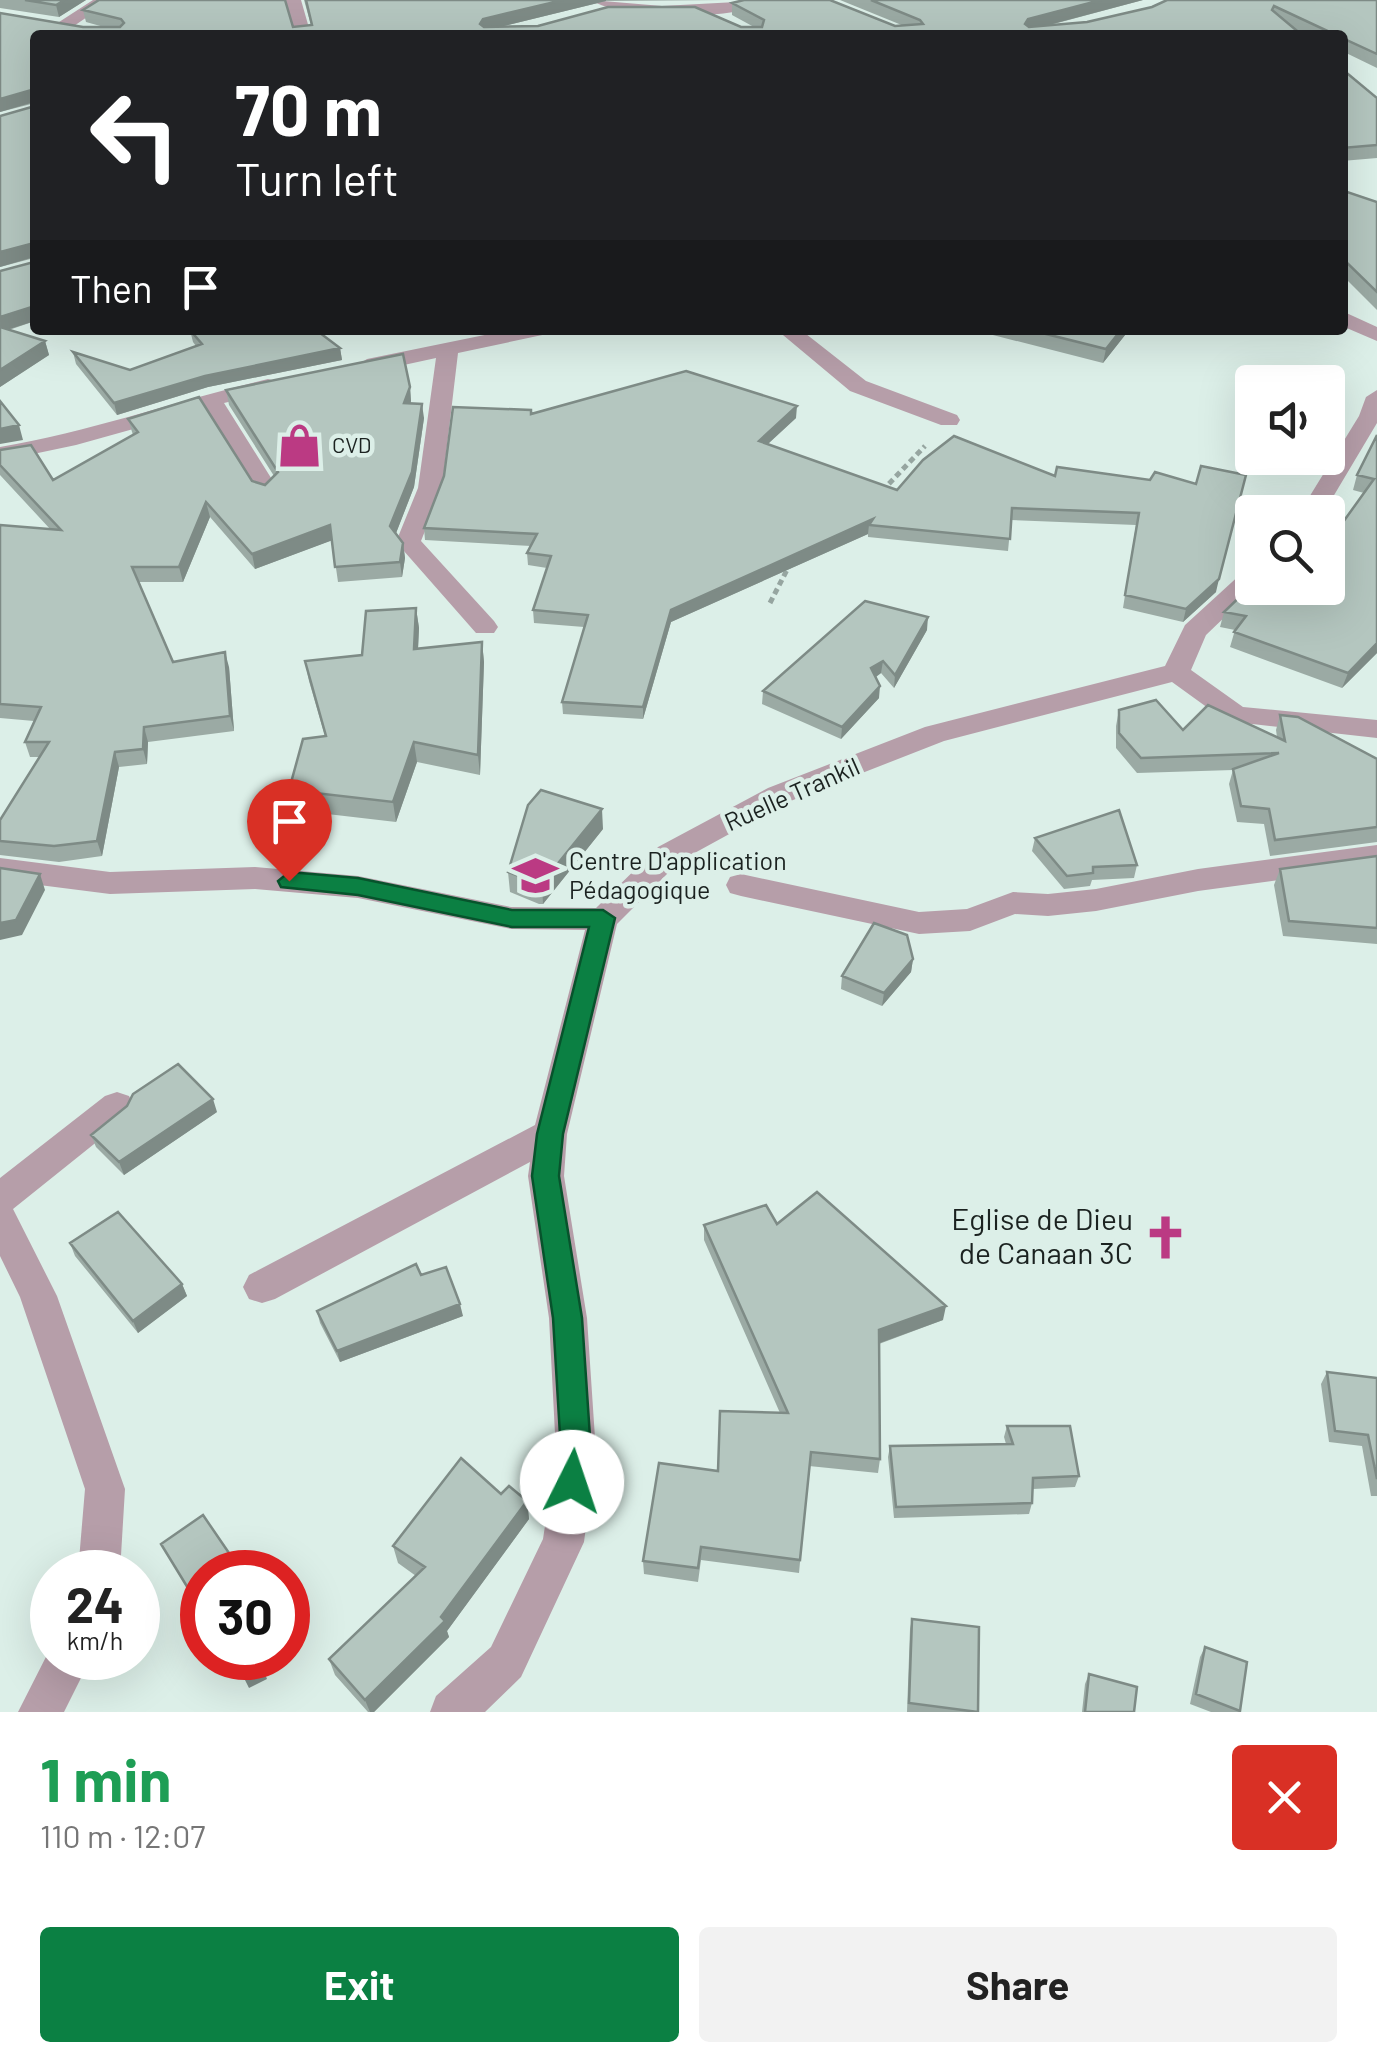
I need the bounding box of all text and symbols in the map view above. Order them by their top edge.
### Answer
text: 70 m [235,66,382,150]
icon: left [70,70,200,200]
text: Turn left [235,151,399,205]
icon: arrive [173,260,228,315]
text: Then [70,265,153,311]
map controls [1235,365,1345,605]
button: sound [1235,365,1345,475]
shop icon: CVD [275,421,323,469]
place label: CVD [332,431,371,457]
button: search [1235,495,1345,605]
street label: Ruelle Trankil [719,750,864,836]
pin [247,779,332,882]
icon: arrive [262,794,317,849]
place label: Centre D'application Pédagogique [569,845,787,904]
school or university icon: Centre D'application Pédagogique [512,851,560,899]
place label: Eglise de Dieu de Canaan 3C [951,1200,1133,1270]
church icon: Eglise de Dieu de Canaan 3C [1142,1213,1190,1261]
position arrow [520,1430,624,1534]
speed limit sign: 30 [180,1550,310,1680]
text: 24 [66,1573,124,1633]
text: km/h [67,1625,123,1655]
text: 1 min [40,1742,171,1814]
button: close [1232,1745,1337,1850]
text: 110 m · 12:07 [40,1816,205,1854]
button: Exit [40,1927,679,2042]
button: Share [699,1927,1337,2042]

